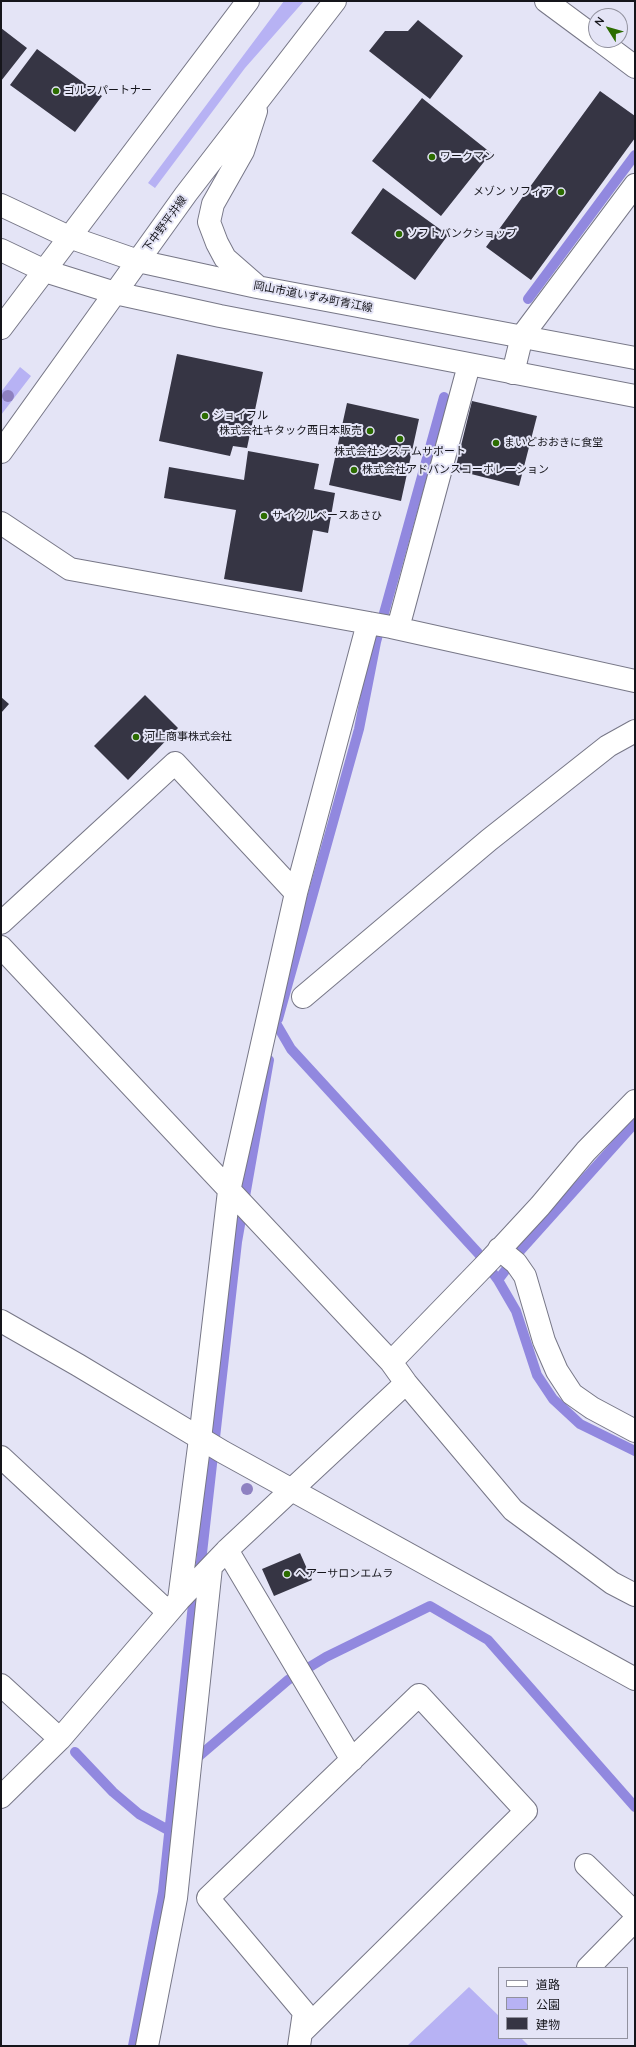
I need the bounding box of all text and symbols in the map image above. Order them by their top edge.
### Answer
north arrow [588,8,628,48]
text: N [591,14,607,29]
place label: ゴルフパートナー [64,84,152,98]
marker: ゴルフパートナー [51,86,61,96]
place label: ワークマン [440,150,495,164]
marker: ワークマン [427,152,437,162]
place label: メゾン ソフィア [473,185,553,199]
marker: メゾン ソフィア [556,187,566,197]
street label: 下中野平井線 [140,193,190,255]
place label: ソフトバンクショップ [407,227,517,241]
marker: ソフトバンクショップ [394,229,404,239]
street label: 岡山市道いずみ町青江線 [252,279,374,315]
place label: ジョイフル [213,409,268,423]
marker: ジョイフル [200,411,210,421]
place label: 株式会社キタック西日本販売 [219,424,362,438]
marker: 株式会社キタック西日本販売 [365,426,375,436]
marker: 株式会社システムサポート [395,434,405,444]
place label: まいどおおきに食堂 [504,436,603,450]
marker: まいどおおきに食堂 [491,438,501,448]
place label: 株式会社システムサポート [334,445,466,459]
place label: 株式会社アドバンスコーポレーション [362,463,549,477]
marker: 株式会社アドバンスコーポレーション [349,465,359,475]
place label: サイクルベースあさひ [272,509,382,523]
marker: サイクルベースあさひ [259,511,269,521]
place label: 河上商事株式会社 [144,730,232,744]
marker: 河上商事株式会社 [131,732,141,742]
place label: ヘアーサロンエムラ [295,1567,393,1581]
marker: ヘアーサロンエムラ [282,1569,292,1579]
legend [498,1967,628,2039]
text: 道路 [536,1977,560,1992]
text: 公園 [536,1997,560,2012]
text: 建物 [536,2017,560,2032]

